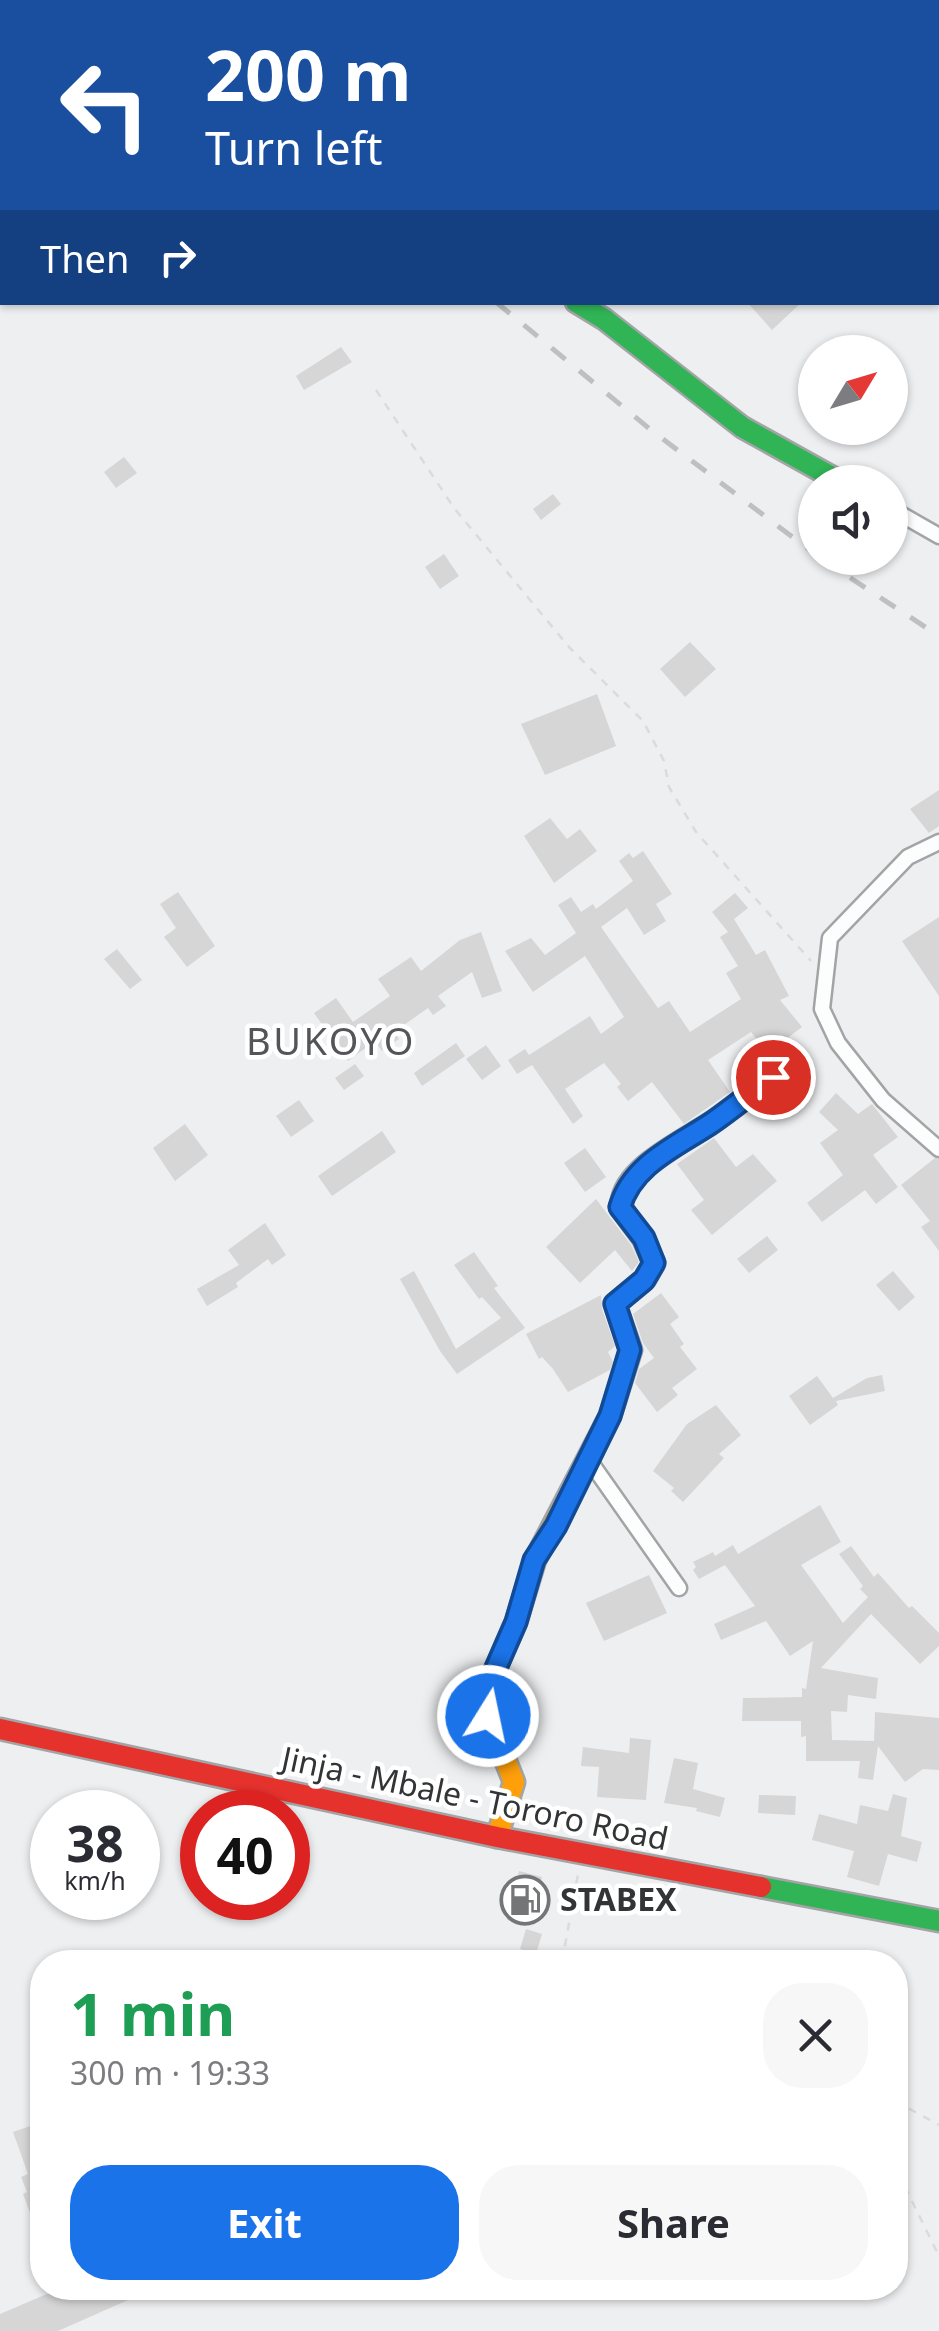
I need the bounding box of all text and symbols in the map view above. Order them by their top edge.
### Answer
text: 200 m [205,26,412,122]
icon: left [40,40,170,170]
text: Turn left [205,117,382,178]
icon: right [150,230,205,285]
text: Then [40,232,130,284]
north arrow [798,335,908,445]
map controls [798,335,908,575]
button: sound [798,465,908,575]
district label: BUKOYO [246,1014,416,1066]
pin [731,1035,816,1120]
icon: arrive [746,1050,801,1105]
position arrow [436,1664,540,1768]
street label: Jinja - Mbale - Tororo Road [275,1735,672,1860]
speed limit sign: 40 [180,1790,310,1920]
text: 38 [66,1809,124,1877]
text: km/h [64,1863,126,1897]
fuel station icon: STABEX [499,1874,551,1926]
place label: STABEX [560,1877,677,1920]
text: 1 min [70,1972,235,2054]
button: close [763,1983,868,2088]
text: 300 m · 19:33 [70,2051,270,2094]
button: Exit [70,2165,459,2280]
button: Share [479,2165,868,2280]

